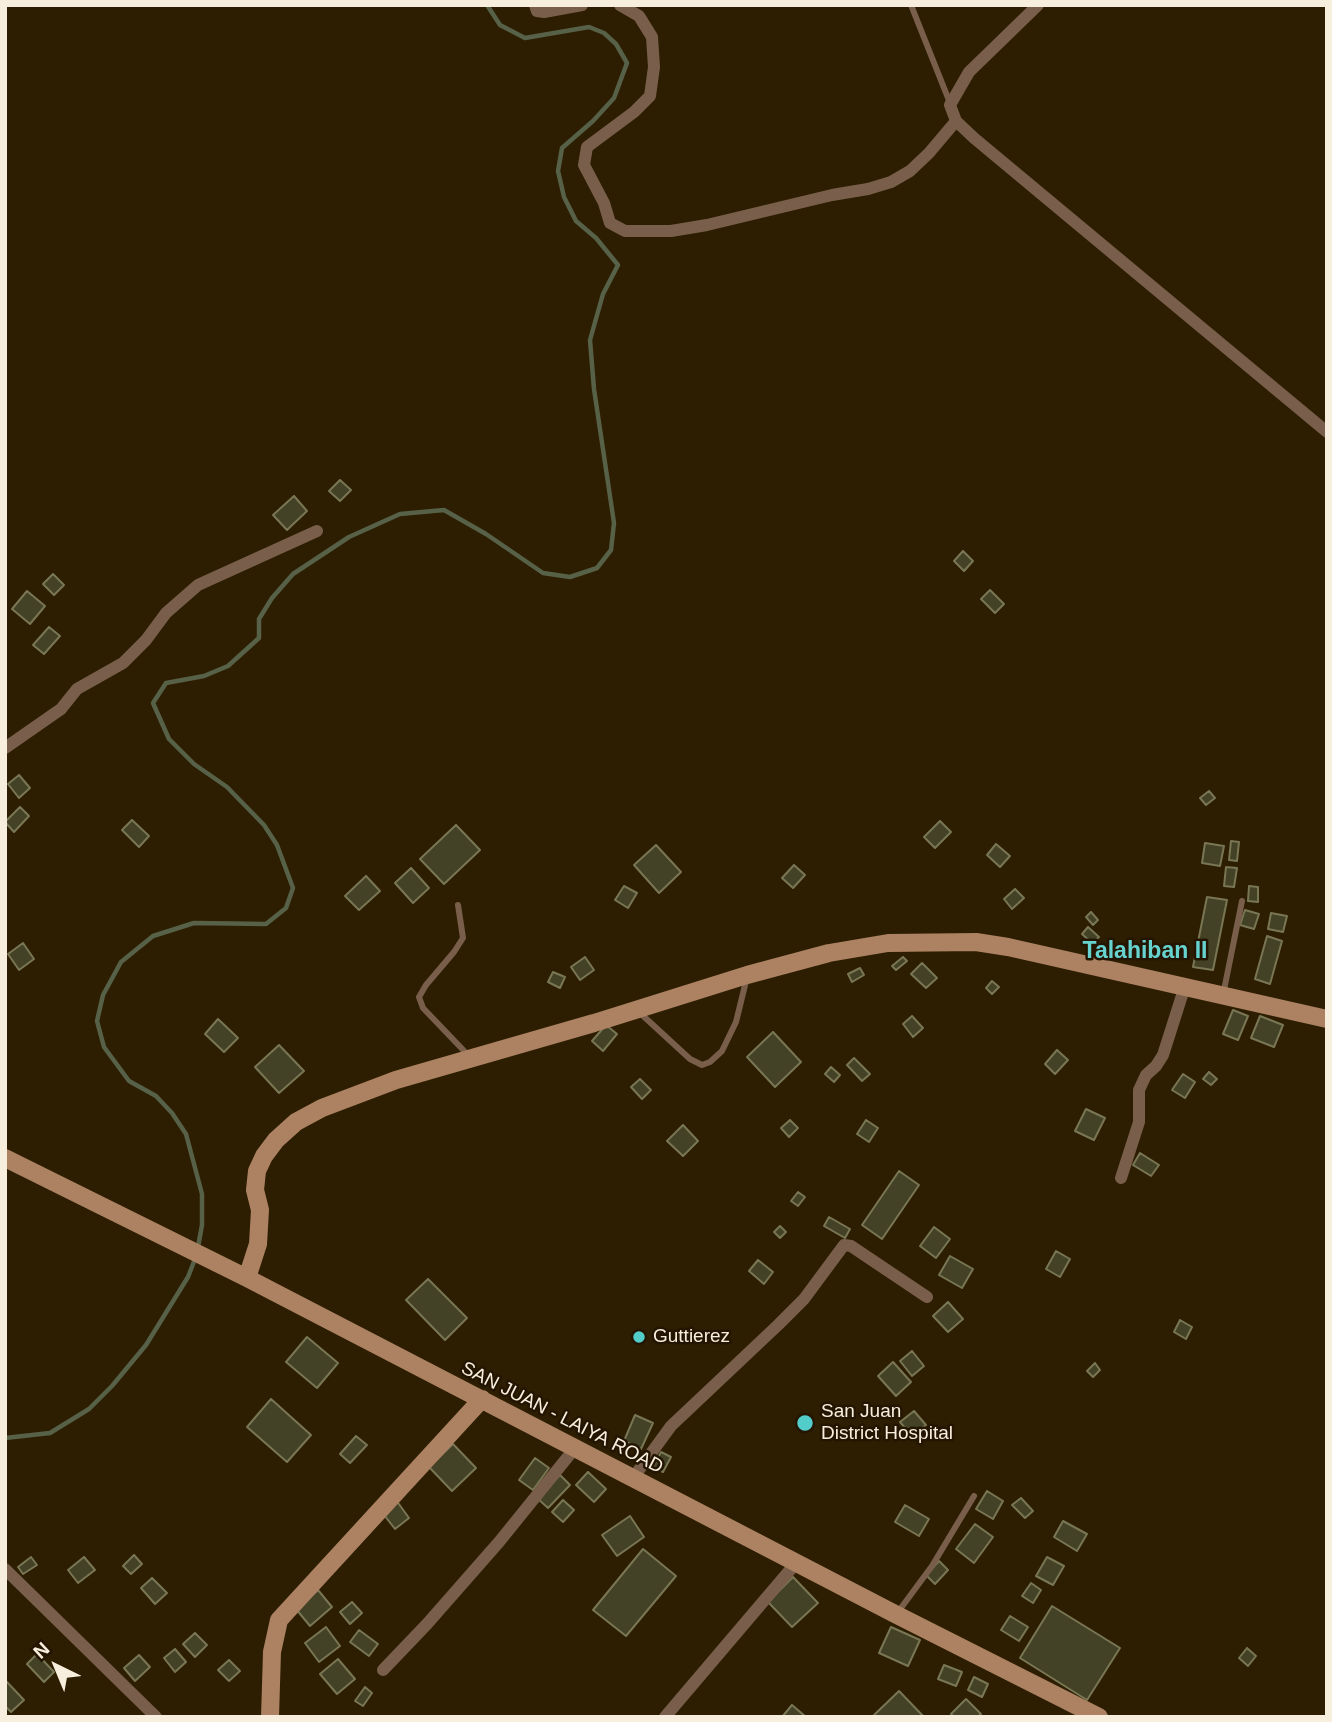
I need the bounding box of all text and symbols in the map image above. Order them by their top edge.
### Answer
district label: Talahiban II [1083,938,1207,966]
place label: Guttierez [653,1326,730,1348]
marker: Guttierez [631,1329,647,1345]
street label: SAN JUAN - LAIYA ROAD [457,1357,667,1479]
place label: San Juan District Hospital [821,1401,953,1445]
marker: San Juan District Hospital [795,1413,815,1433]
north arrow [21,1631,91,1701]
text: N [29,1638,54,1663]

